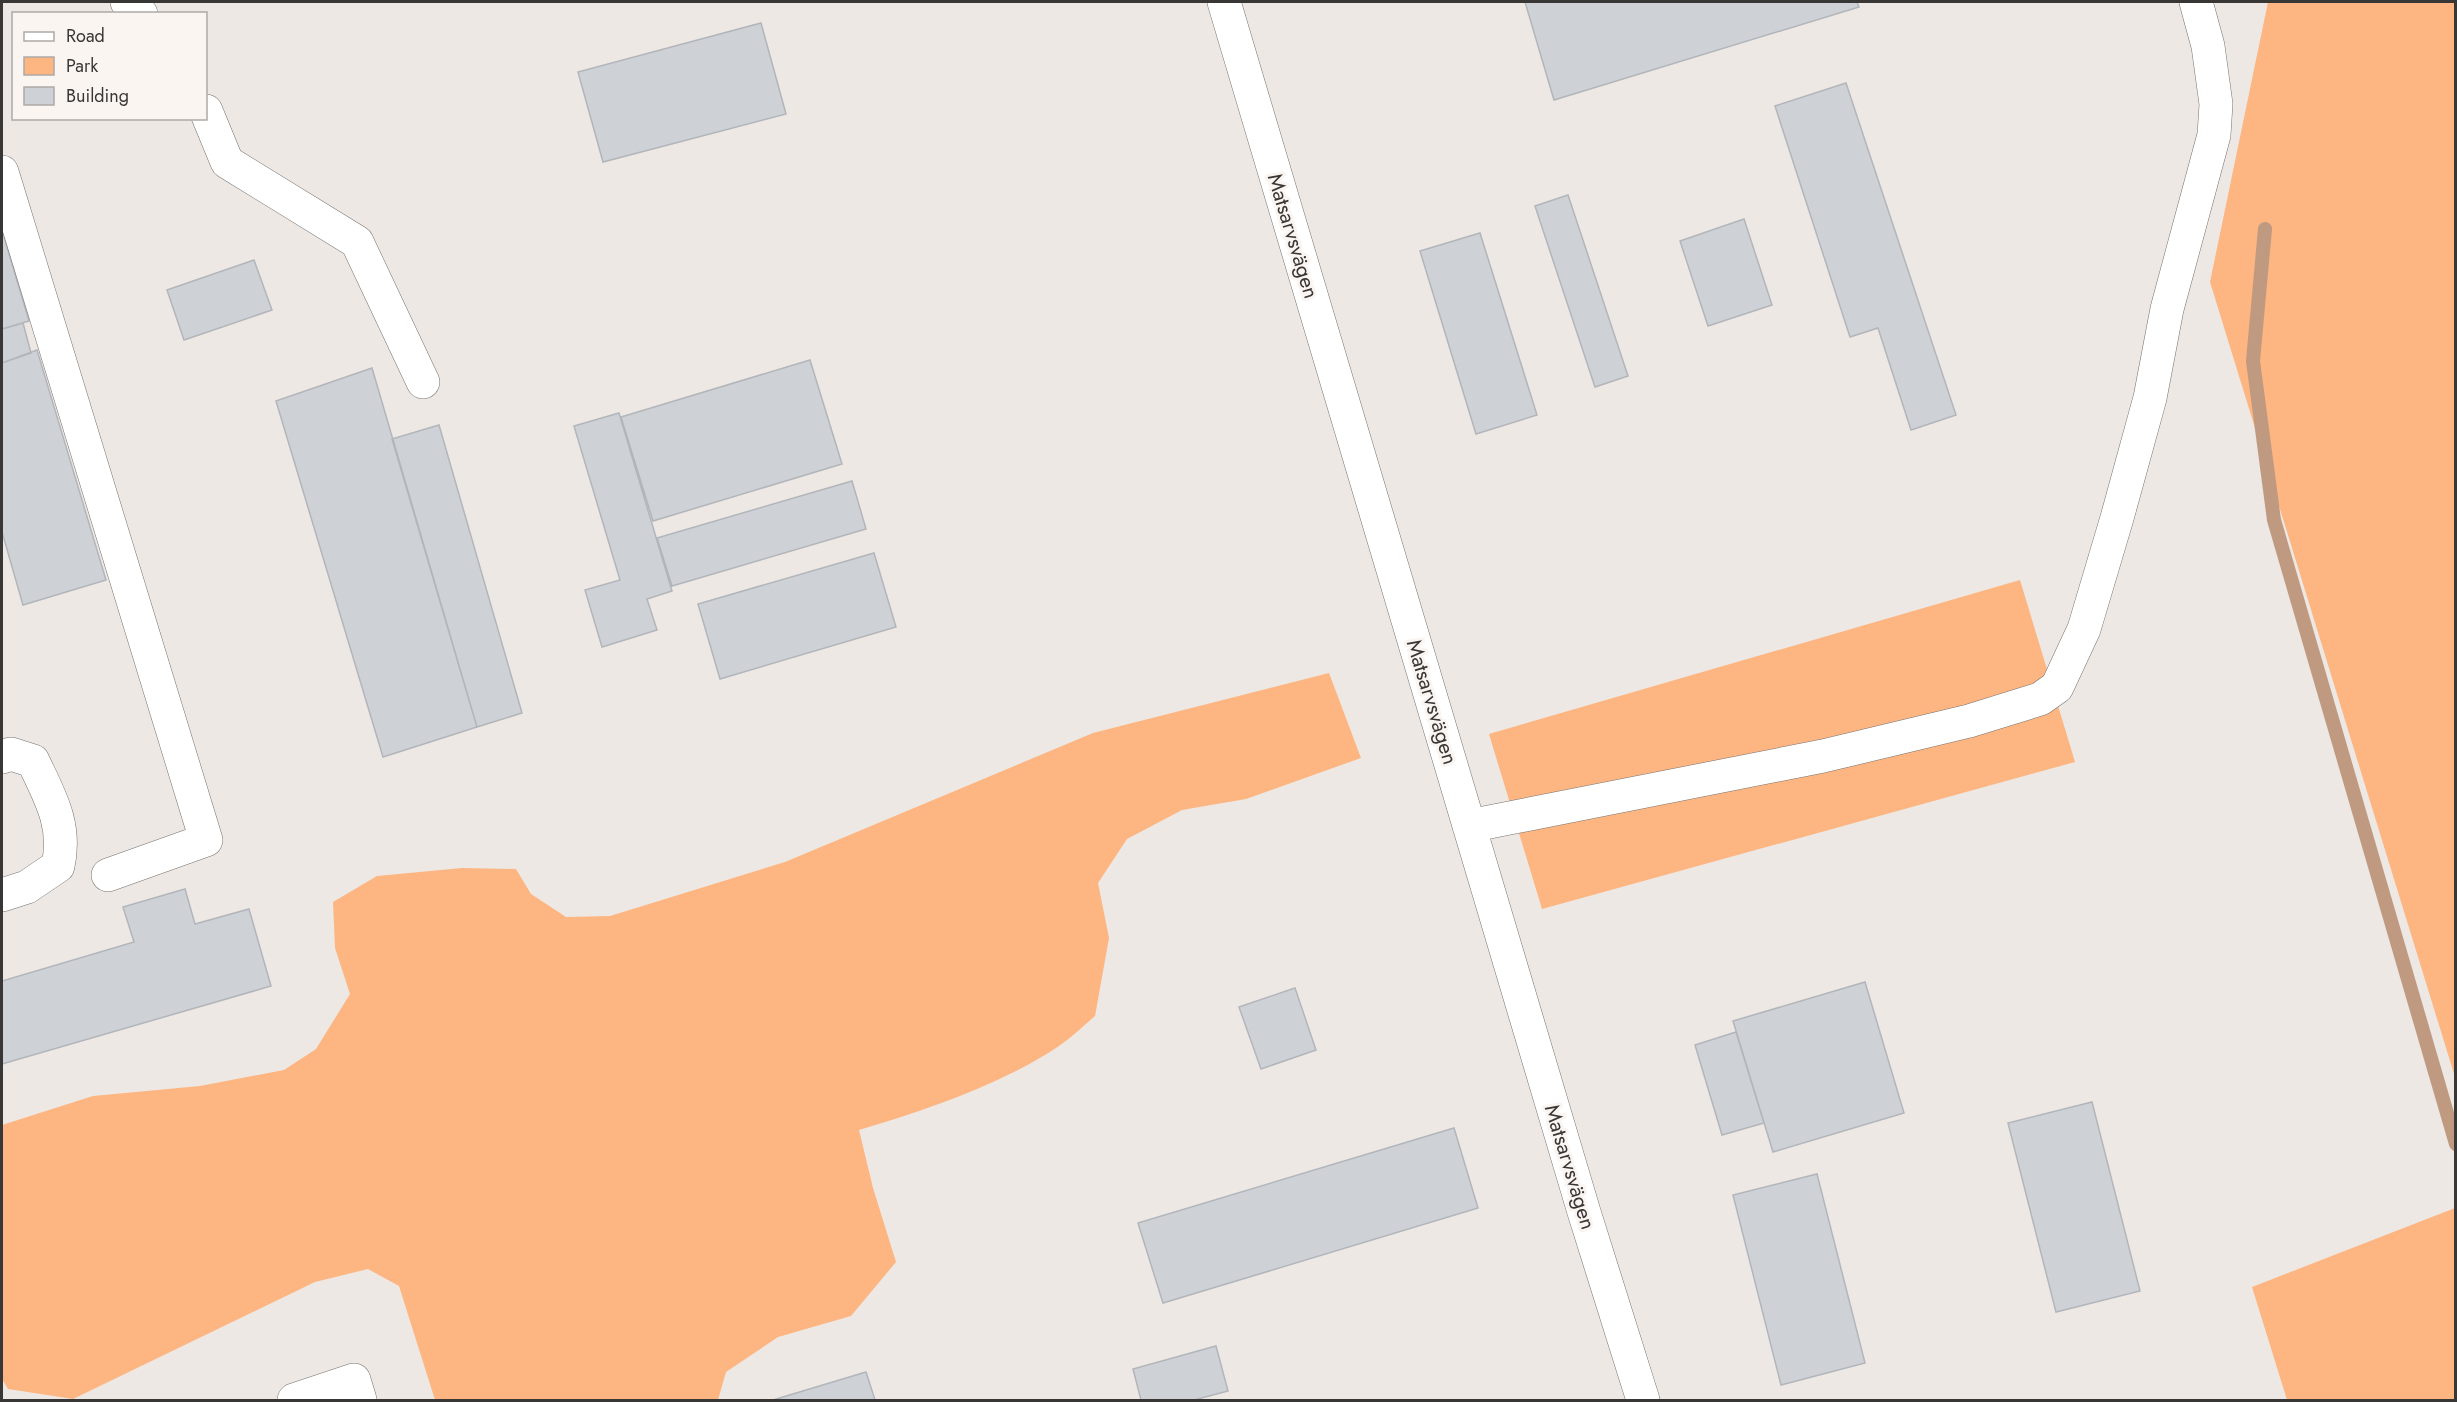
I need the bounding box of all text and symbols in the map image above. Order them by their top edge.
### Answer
legend [12,12,207,120]
text: Road [66,23,105,49]
text: Park [66,53,98,79]
text: Building [66,83,129,109]
street label: Matsarvsvägen [1260,170,1326,302]
street label: Matsarvsvägen [1399,636,1465,768]
street label: Matsarvsvägen [1537,1101,1603,1233]

